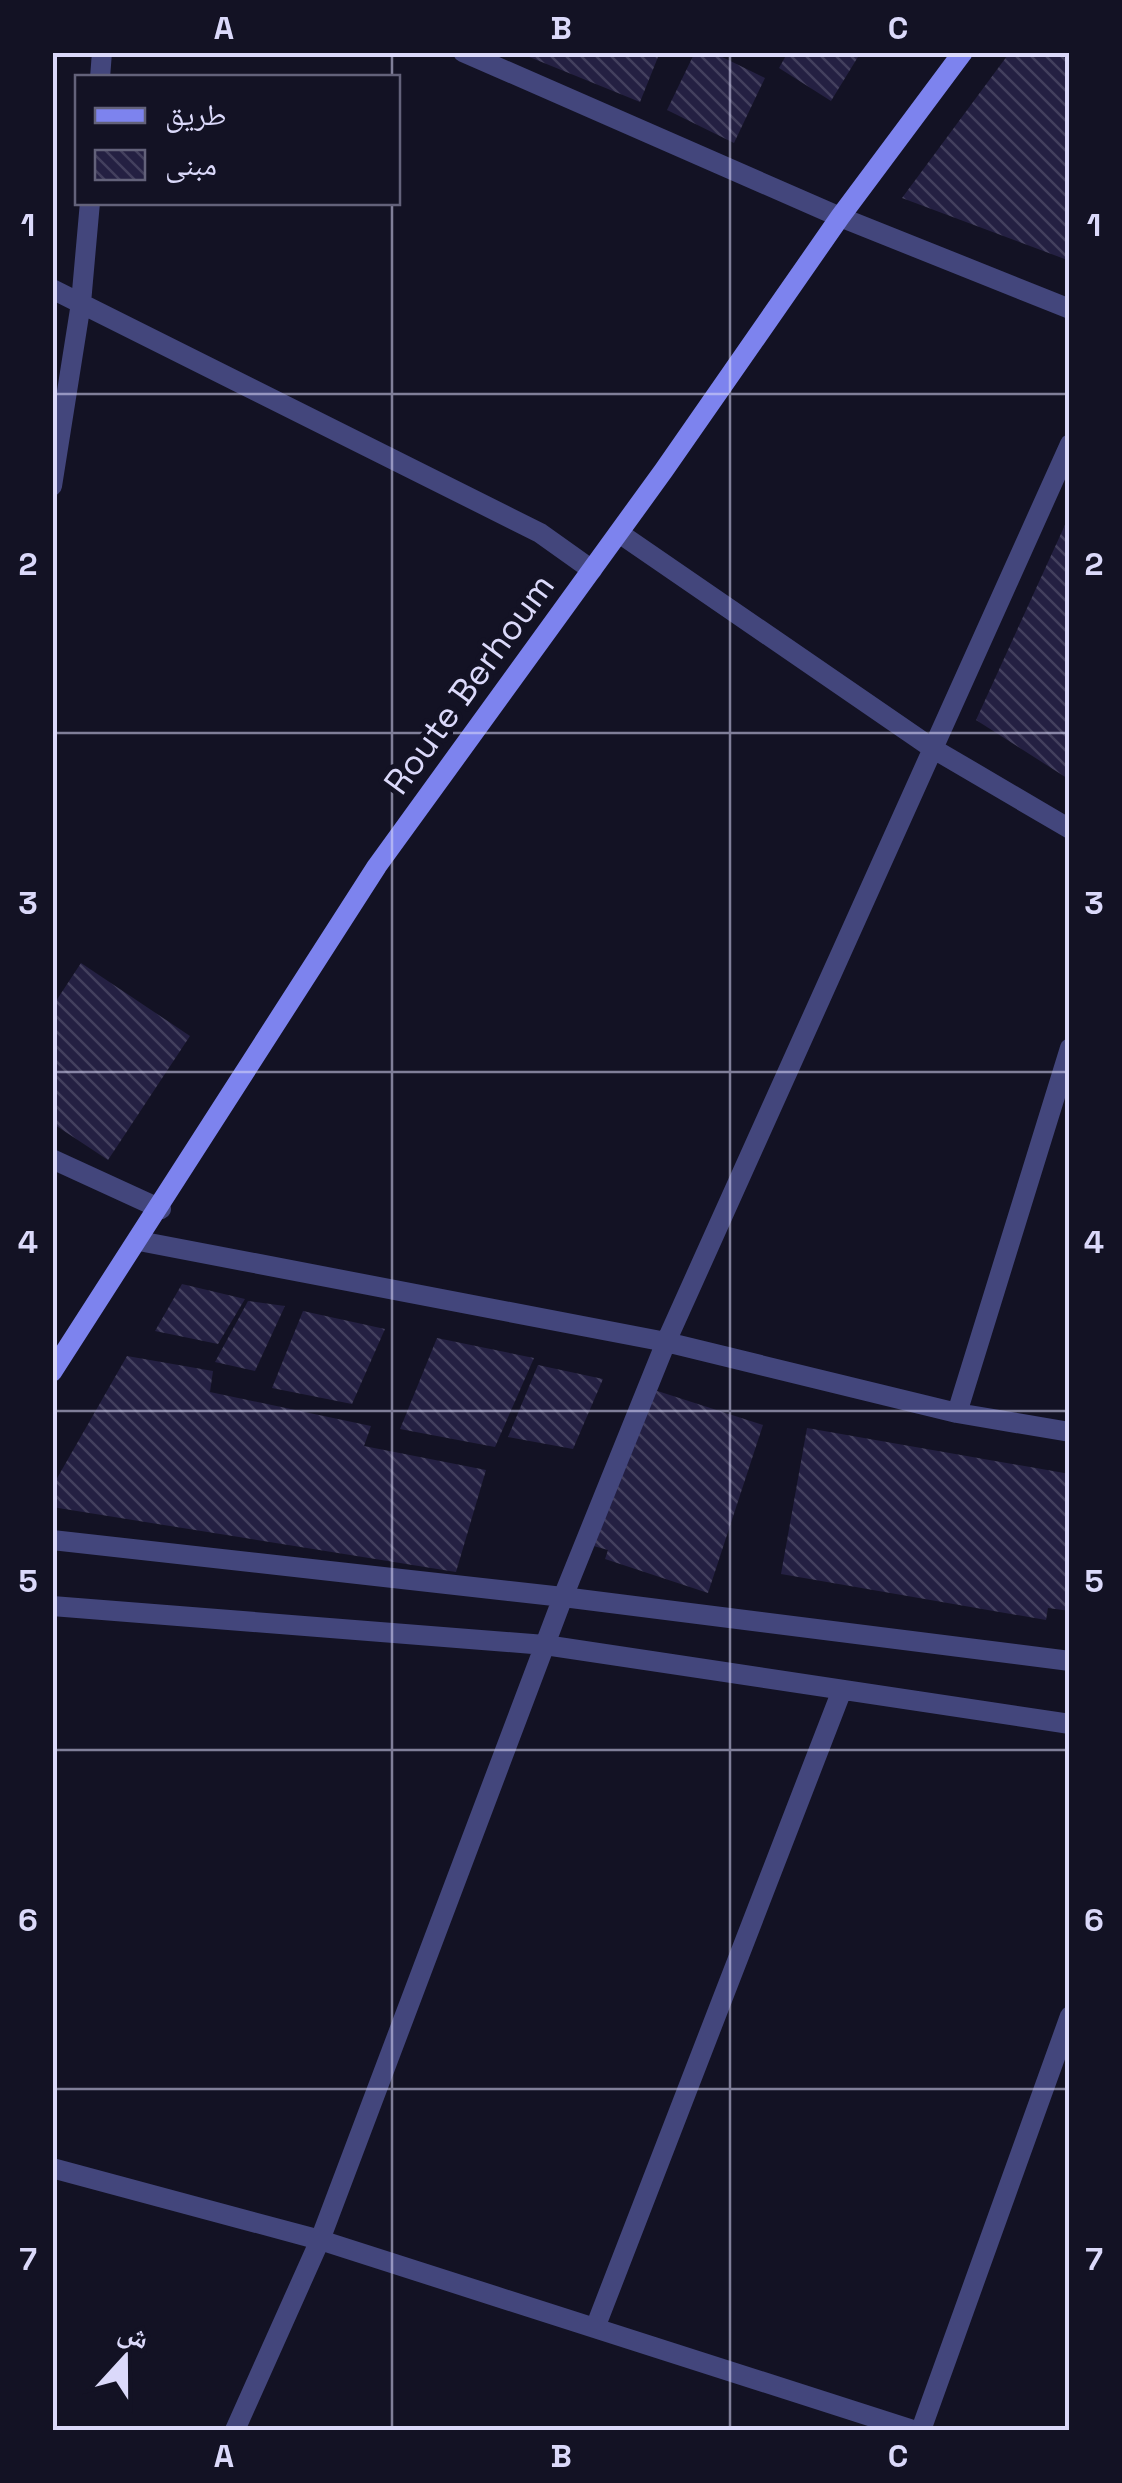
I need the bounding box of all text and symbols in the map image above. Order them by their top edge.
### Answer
text: A [214,8,234,48]
text: B [550,8,572,48]
text: C [888,8,908,48]
legend [75,75,400,205]
text: طريق [165,95,226,134]
text: مبنى [165,145,217,184]
text: 1 [21,205,35,245]
text: 1 [1087,205,1101,245]
text: 2 [18,544,38,584]
text: 2 [1084,544,1104,584]
street label: Route Berhoum [374,565,564,803]
text: 3 [18,883,38,923]
text: 3 [1084,883,1104,923]
text: 4 [18,1222,38,1262]
text: 4 [1084,1222,1104,1262]
text: 5 [18,1561,38,1601]
text: 5 [1084,1561,1104,1601]
text: 6 [18,1900,38,1940]
text: 6 [1084,1900,1104,1940]
text: 7 [19,2239,37,2279]
text: 7 [1085,2239,1103,2279]
north arrow [75,2308,175,2408]
text: ش [114,2313,154,2357]
text: A [214,2436,234,2476]
text: B [550,2436,572,2476]
text: C [888,2436,908,2476]

